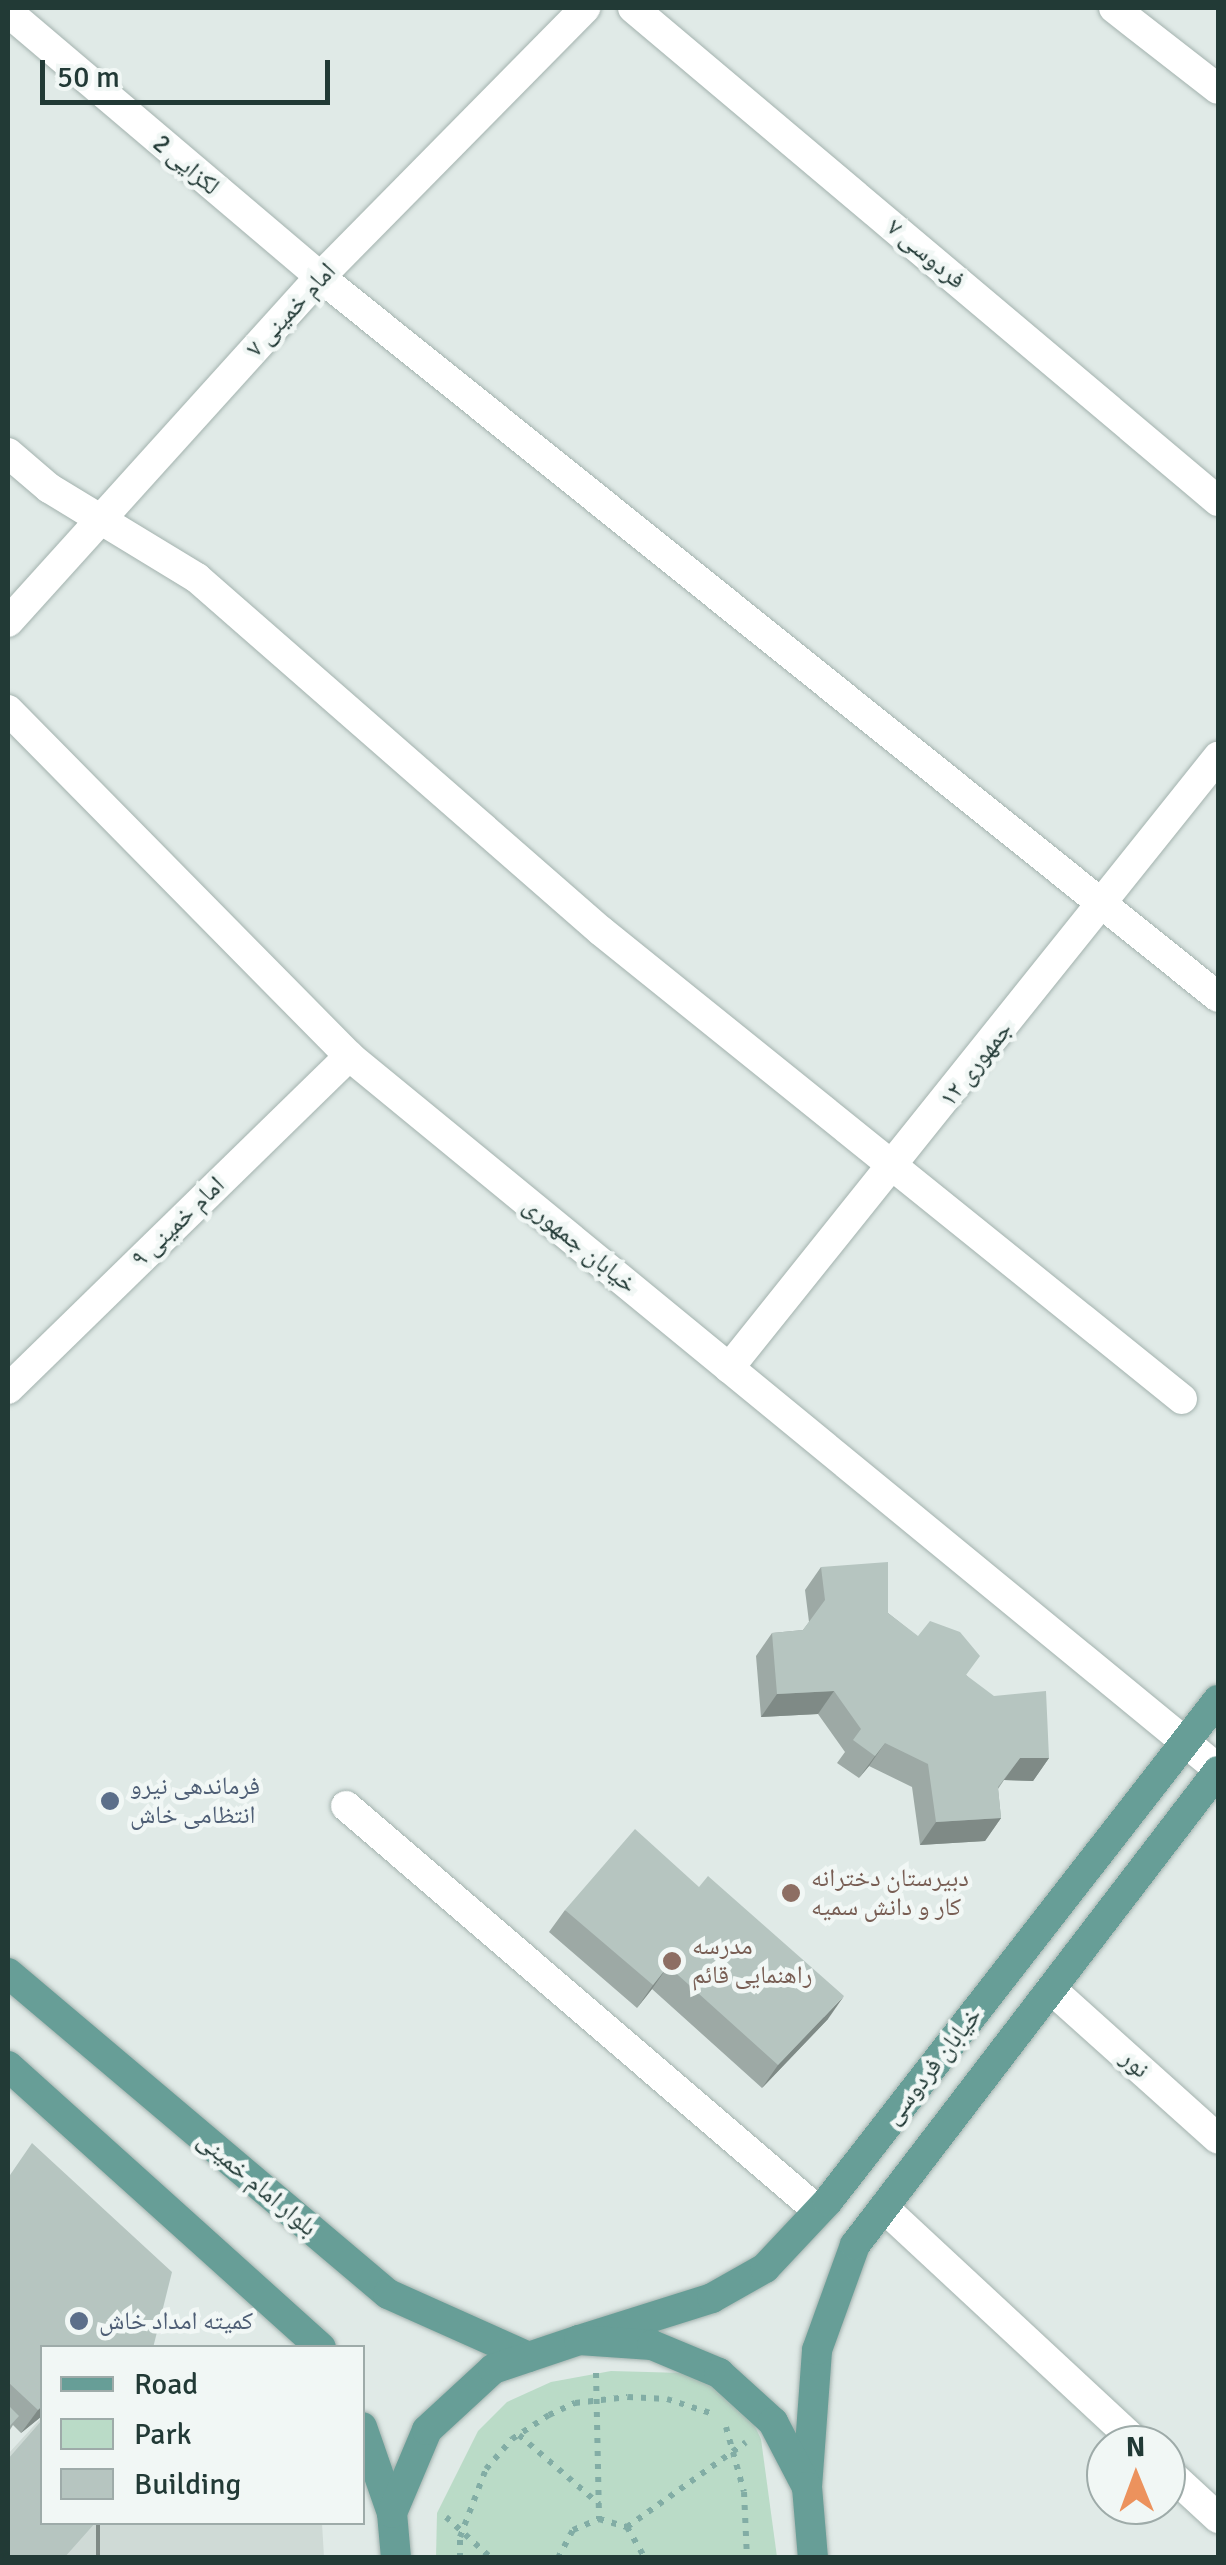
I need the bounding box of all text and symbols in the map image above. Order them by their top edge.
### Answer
scale bar [45,40,335,102]
text: 50 m [57,59,120,96]
street label: لکزایی 2 [147,129,225,201]
street label: فردوسی ۷ [881,213,971,295]
street label: امام خمینی ۷ [240,257,342,363]
street label: جمهوری ۱۲ [933,1015,1019,1113]
street label: امام خمینی ۹ [125,1170,231,1274]
street label: خیابان جمهوری [517,1190,643,1300]
place label: فرماندهی نیرو انتظامی خاش [130,1772,260,1831]
marker: فرماندهی نیرو انتظامی خاش [99,1790,121,1812]
place label: دبیرستان دخترانه کار و دانش سمیه [811,1864,969,1923]
marker: دبیرستان دخترانه کار و دانش سمیه [780,1882,802,1904]
place label: مدرسه راهنمایی قائم [692,1932,812,1991]
marker: مدرسه راهنمایی قائم [661,1950,683,1972]
street label: خیابان فردوسی [878,2001,988,2131]
street label: نور [1114,2043,1156,2085]
street label: بلوار امام خمینی [191,2125,323,2243]
place label: کمیته امداد خاش [99,2306,253,2336]
marker: کمیته امداد خاش [68,2310,90,2332]
legend [40,2345,365,2525]
text: Road [134,2366,198,2403]
text: Park [134,2416,192,2453]
north arrow [1086,2425,1186,2525]
text: N [1125,2430,1146,2464]
text: Building [134,2466,241,2503]

